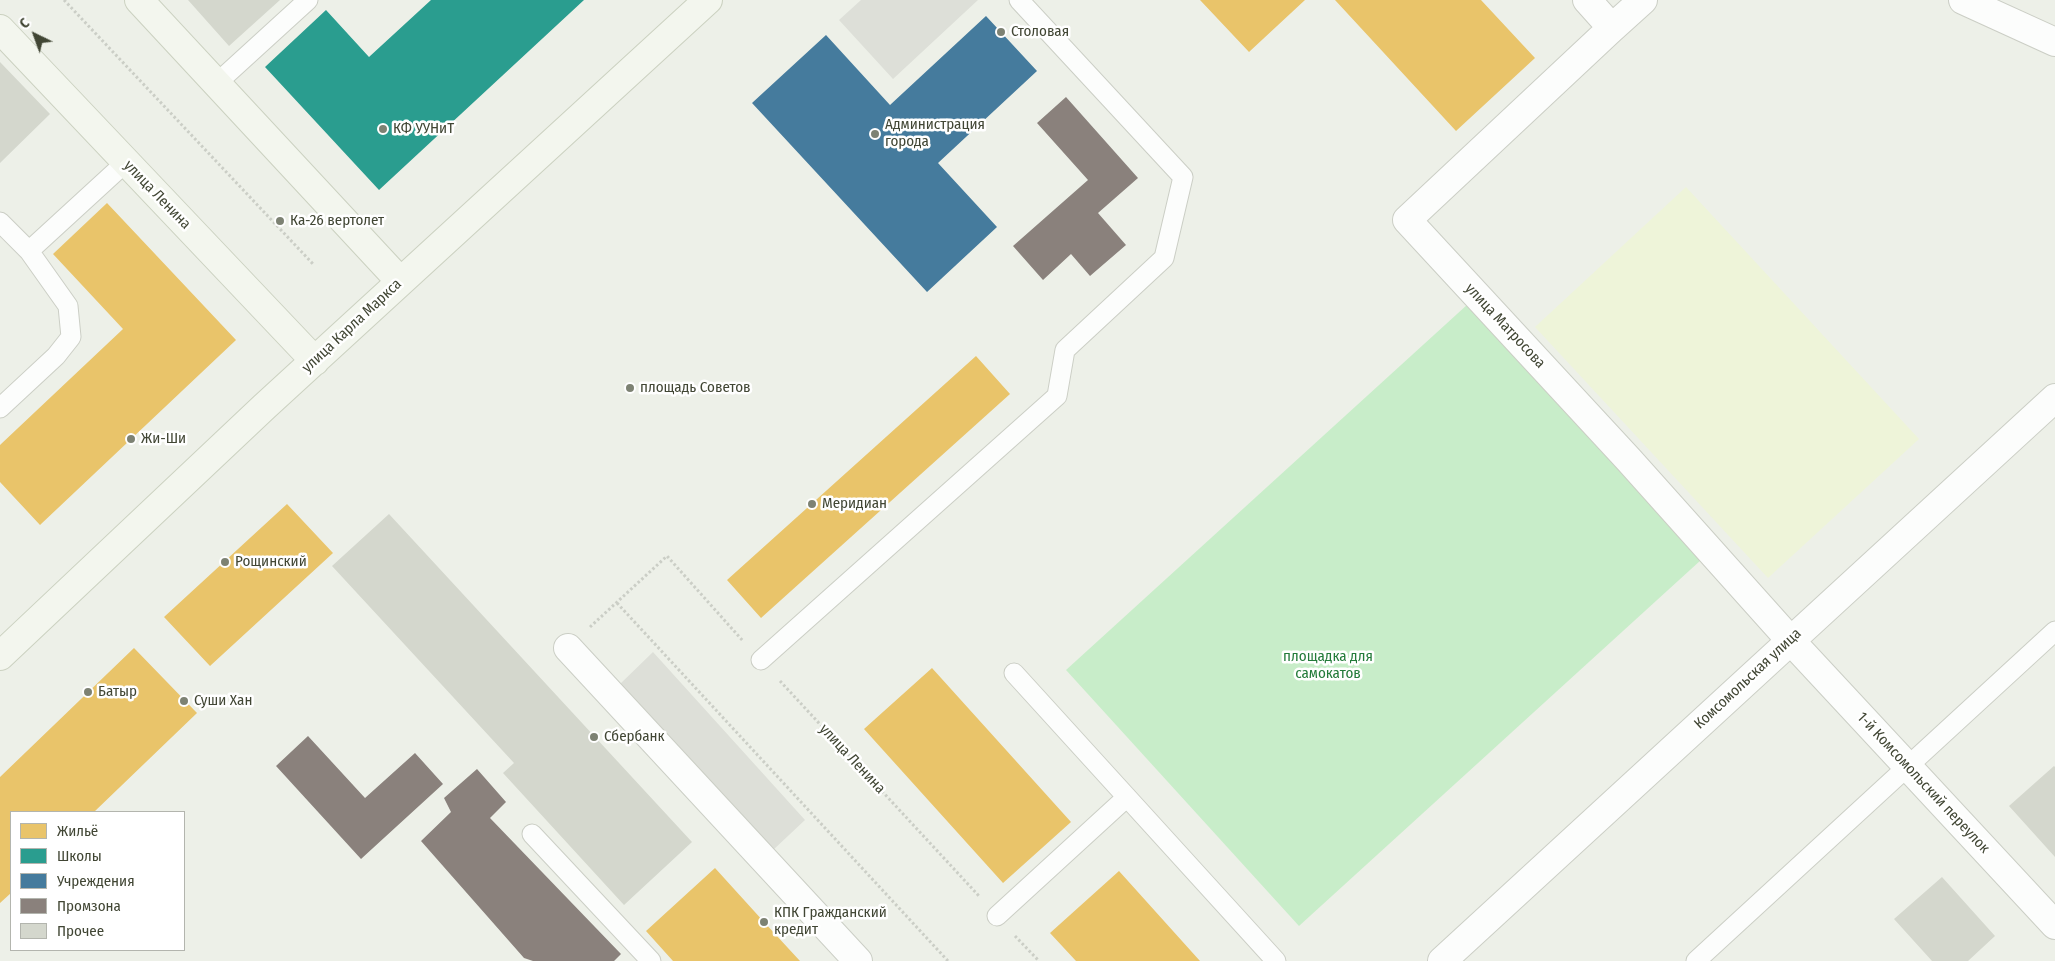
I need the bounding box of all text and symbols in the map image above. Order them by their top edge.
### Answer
north arrow [10,10,60,60]
text: С [16,15,33,32]
place label: Столовая [1011,23,1069,41]
marker: Столовая [995,26,1007,38]
place label: Администрация города [885,116,985,151]
place label: КФ УУНиТ [393,120,454,138]
marker: КФ УУНиТ [377,123,389,135]
marker: Администрация города [869,128,881,140]
street label: улица Ленина [120,157,194,233]
place label: Ка-26 вертолет [290,212,384,230]
marker: Ка-26 вертолет [274,215,286,227]
street label: улица Карла Маркса [299,275,405,377]
street label: улица Матросова [1461,280,1549,372]
place label: площадь Советов [640,379,751,397]
marker: площадь Советов [624,382,636,394]
place label: Жи-Ши [141,430,186,448]
marker: Жи-Ши [125,433,137,445]
place label: Меридиан [822,495,887,513]
marker: Меридиан [806,498,818,510]
place label: Рощинский [235,553,307,571]
marker: Рощинский [219,556,231,568]
street label: Комсомольская улица [1691,625,1805,733]
park label: площадка для самокатов [1283,648,1373,683]
place label: Батыр [98,683,137,701]
marker: Батыр [82,686,94,698]
place label: Суши Хан [194,692,252,710]
marker: Суши Хан [178,695,190,707]
street label: 1-й Комсомольский переулок [1853,709,1993,857]
street label: улица Ленина [815,720,889,798]
place label: Сбербанк [604,728,665,746]
marker: Сбербанк [588,731,600,743]
legend [10,811,185,951]
text: Жильё [57,822,98,840]
text: Школы [57,847,102,865]
text: Учреждения [57,872,135,890]
text: Промзона [57,897,121,915]
place label: КПК Гражданский кредит [774,904,887,939]
marker: КПК Гражданский кредит [758,916,770,928]
text: Прочее [57,922,104,940]

